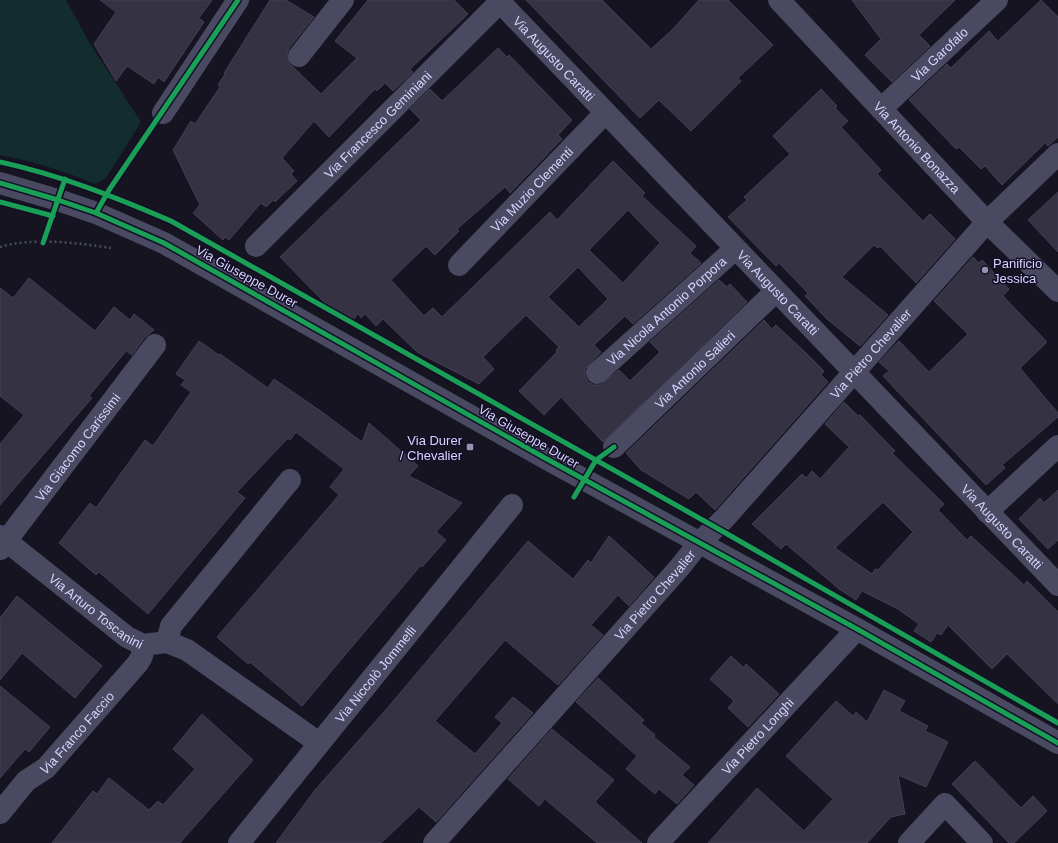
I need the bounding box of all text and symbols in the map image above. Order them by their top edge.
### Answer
street label: Via Augusto Caratti [510,14,598,104]
street label: Via Garofalo [908,24,971,85]
street label: Via Francesco Geminiani [321,68,435,181]
street label: Via Antonio Bonazza [870,99,964,197]
street label: Via Muzio Clementi [488,144,576,235]
street label: Via Giuseppe Durer [193,242,301,311]
street label: Via Augusto Caratti [734,248,822,338]
street label: Via Nicola Antonio Porpora [604,253,730,369]
place label: Panificio Jessica [993,256,1042,286]
marker: Panificio Jessica [980,265,990,275]
street label: Via Pietro Chevalier [827,305,915,402]
street label: Via Antonio Salieri [652,328,738,412]
street label: Via Giacomo Carissimi [32,390,124,504]
street label: Via Giuseppe Durer [476,401,582,472]
place label: Via Durer / Chevalier [400,433,463,463]
marker: Via Durer / Chevalier [465,442,475,452]
street label: Via Augusto Caratti [958,482,1046,572]
street label: Via Pietro Chevalier [611,547,699,643]
street label: Via Arturo Toscanini [46,571,145,652]
street label: Via Niccolò Jommelli [332,623,419,726]
street label: Via Franco Faccio [38,689,117,778]
street label: Via Pietro Longhi [719,695,797,778]

